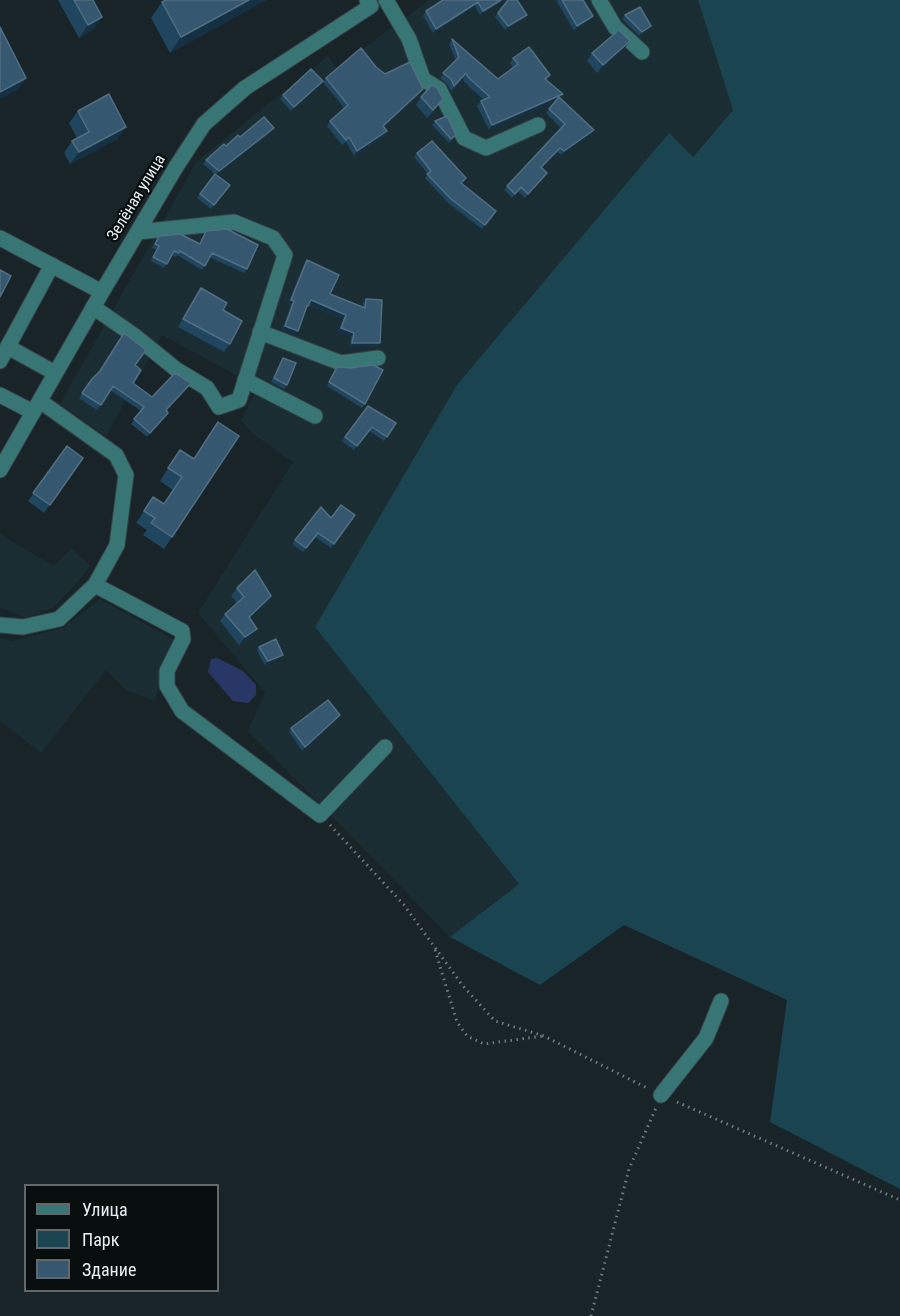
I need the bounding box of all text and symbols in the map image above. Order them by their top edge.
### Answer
street label: Зелёная улица [104,151,170,245]
legend [24,1184,219,1292]
text: Улица [82,1199,128,1220]
text: Парк [82,1229,119,1250]
text: Здание [82,1259,136,1280]

